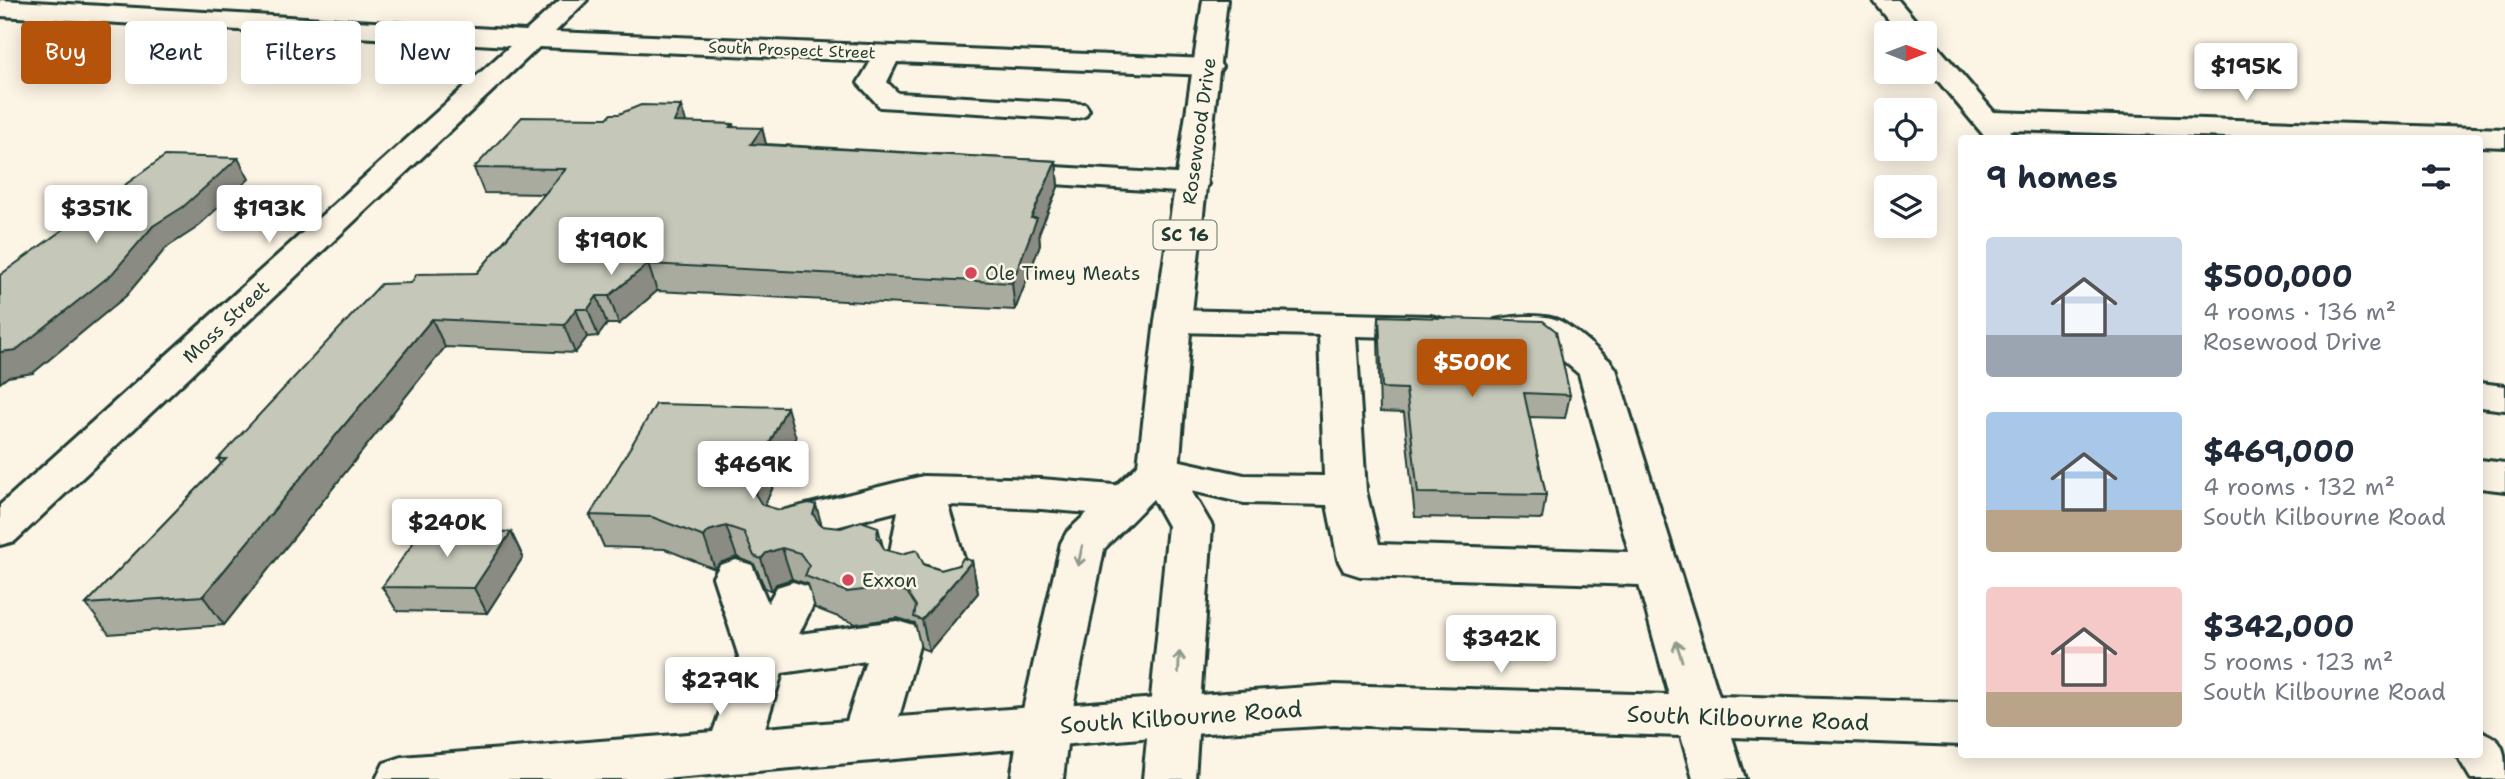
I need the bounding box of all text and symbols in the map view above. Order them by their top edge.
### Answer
chip: Buy [21,21,111,84]
chip: Rent [125,21,227,84]
chip: Filters [241,21,361,84]
chip: New [375,21,475,84]
north arrow [1874,21,1937,84]
map controls [1874,21,1937,238]
street label: South Prospect Street [708,37,876,63]
pin: $195K [2197,43,2295,103]
text: $195K [2210,51,2282,81]
street label: Rosewood Drive [1176,56,1222,206]
button: locate [1874,98,1937,161]
text: 9 homes [1986,157,2118,198]
icon: filters [2417,158,2455,196]
button: layers [1874,175,1937,238]
pin: $351K [47,186,145,245]
pin: $193K [220,186,318,245]
text: $351K [60,193,132,223]
text: $193K [233,193,305,223]
pin: $190K [562,218,660,277]
road number: SC 16 [1154,220,1216,249]
text: $190K [575,225,647,255]
text: $500,000 [2203,256,2353,297]
place label: Ole Timey Meats [985,261,1140,286]
marker: Ole Timey Meats [963,265,979,281]
icon: home [2042,265,2126,349]
street label: Moss Street [177,275,275,369]
text: 4 rooms · 136 m² [2203,297,2396,327]
text: Rosewood Drive [2203,327,2382,357]
pin: $500K [1423,340,1521,399]
text: $500K [1433,347,1511,377]
text: $469,000 [2203,431,2355,472]
icon: home [2042,440,2126,524]
pin: $469K [704,442,802,501]
text: $469K [714,449,792,479]
text: 4 rooms · 132 m² [2203,472,2395,502]
pin: $240K [398,500,496,559]
text: South Kilbourne Road [2203,502,2446,532]
text: $240K [408,507,486,537]
one-way arrow [1073,544,1086,567]
place label: Exxon [862,568,917,593]
marker: Exxon [840,572,856,588]
text: $342,000 [2203,606,2355,647]
icon: home [2042,615,2126,699]
pin: $342K [1452,616,1550,675]
text: $342K [1462,623,1540,653]
one-way arrow [1672,641,1685,663]
text: 5 rooms · 123 m² [2203,647,2393,677]
one-way arrow [1173,651,1186,674]
pin: $279K [671,658,769,717]
text: $279K [681,665,759,695]
text: South Kilbourne Road [2203,677,2446,707]
street label: South Kilbourne Road [1059,694,1303,740]
street label: South Kilbourne Road [1626,699,1870,737]

